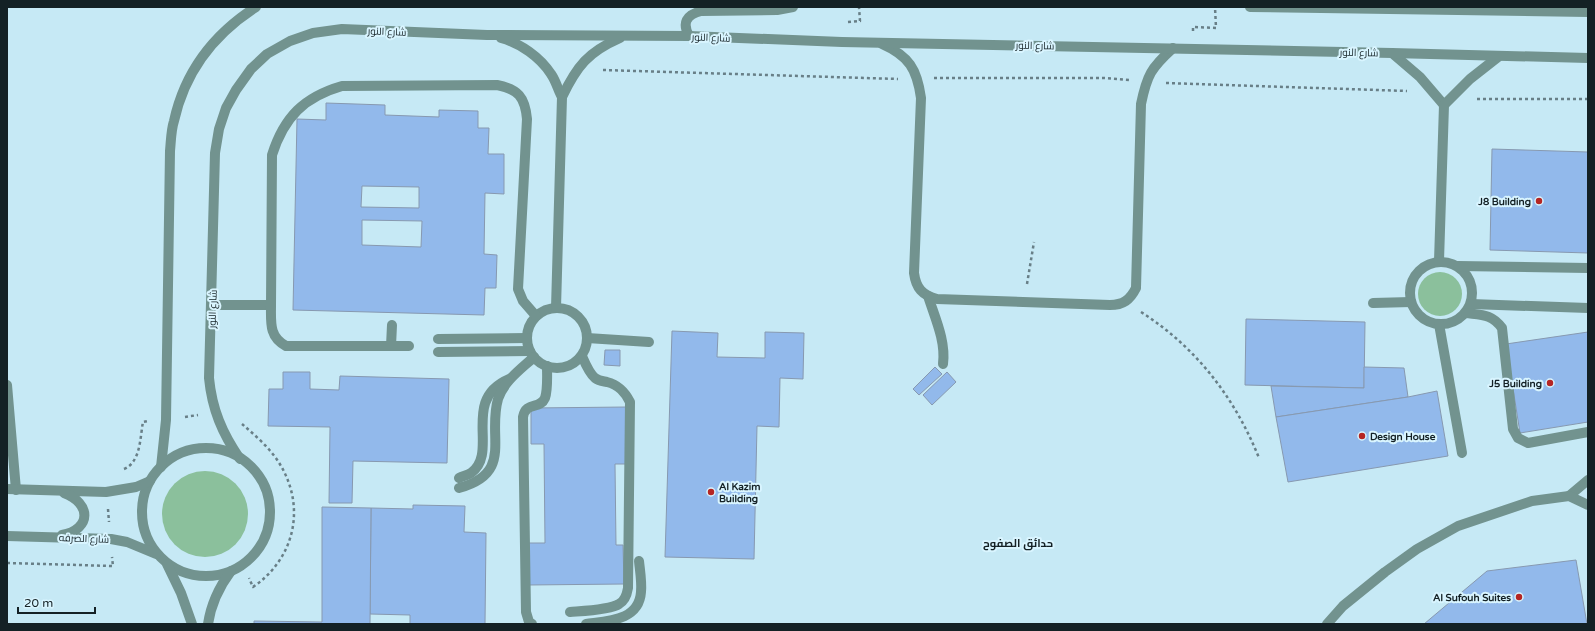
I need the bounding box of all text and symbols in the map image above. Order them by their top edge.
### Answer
street label: شارع النور [366,25,407,39]
street label: شارع النور [690,31,731,45]
street label: شارع النور [1014,40,1054,52]
street label: شارع النور [1338,47,1378,59]
place label: J8 Building [1477,196,1531,208]
marker: J8 Building [1534,196,1544,206]
street label: شارع النور [206,289,220,330]
place label: J5 Building [1488,378,1542,390]
marker: J5 Building [1545,378,1555,388]
marker: Design House [1357,431,1367,441]
place label: Design House [1370,431,1436,443]
place label: Al Kazim Building [719,481,760,505]
marker: Al Kazim Building [706,487,716,497]
street label: شارع الصرفه [59,532,109,546]
district label: حدائق الصفوح [983,537,1053,551]
scale bar [18,589,95,615]
place label: Al Sufouh Suites [1433,592,1511,604]
marker: Al Sufouh Suites [1514,592,1524,602]
text: 20 m [24,596,53,610]

